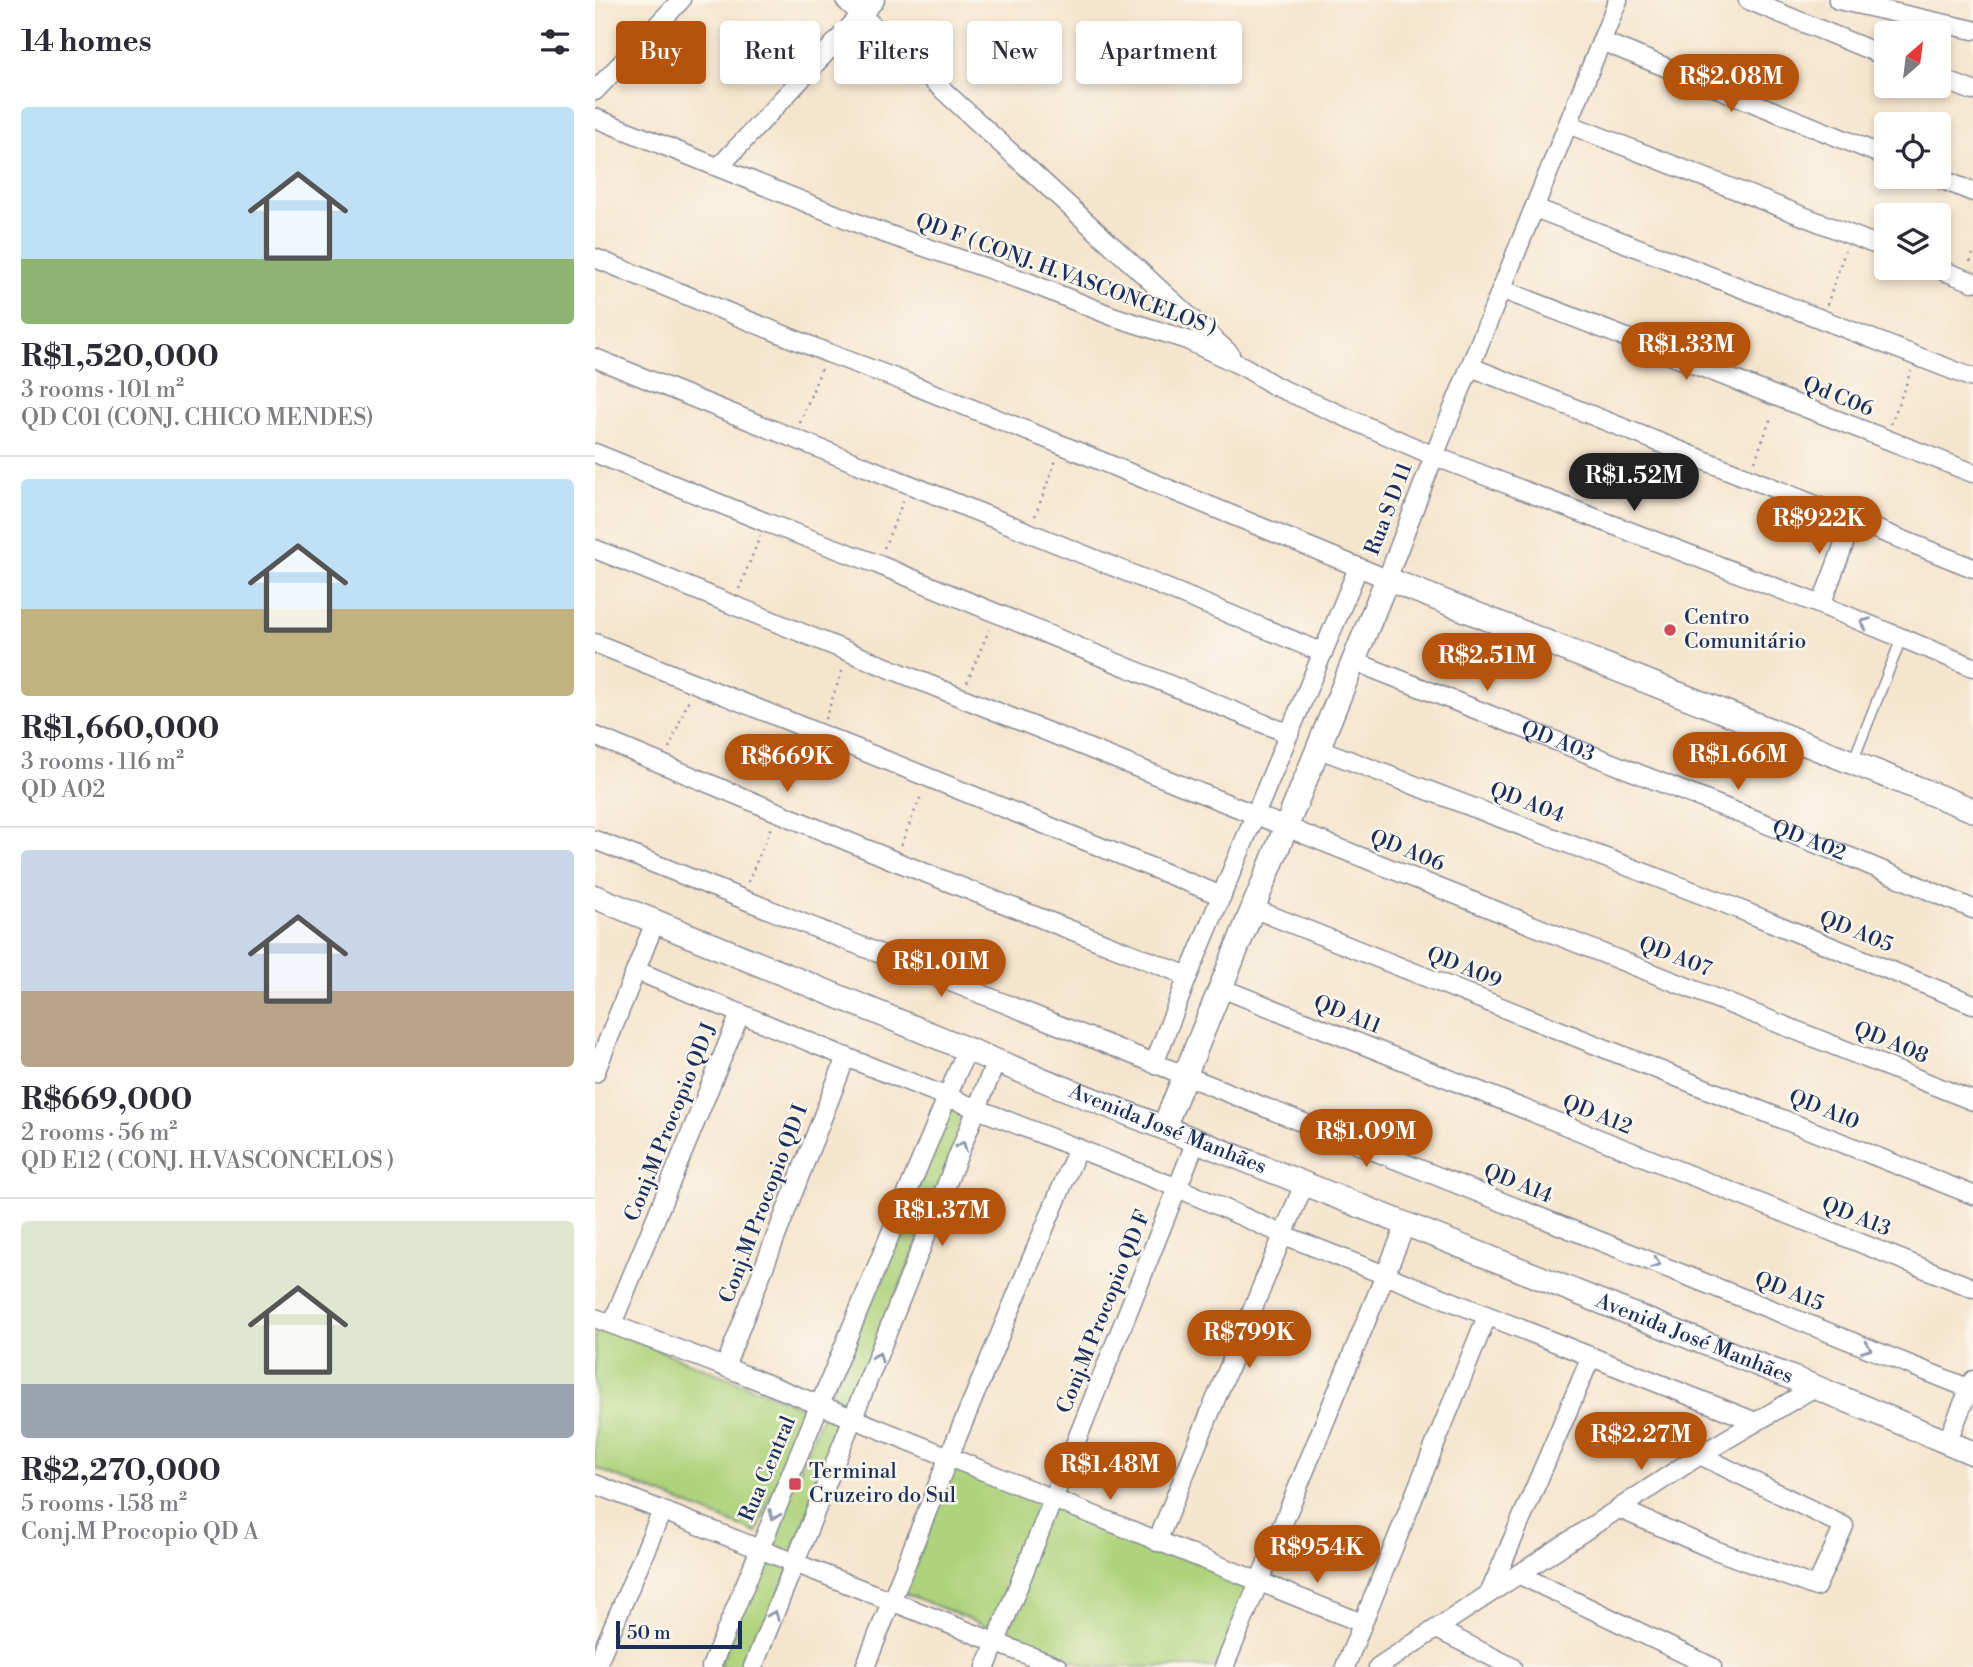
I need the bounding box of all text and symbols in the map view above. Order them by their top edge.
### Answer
chip: Buy [616,21,706,84]
chip: Rent [720,21,820,84]
chip: Filters [834,21,953,84]
chip: New [967,21,1062,84]
chip: Apartment [1076,21,1242,84]
north arrow [1874,21,1951,98]
map controls [1874,21,1951,280]
text: 14 homes [21,23,152,61]
icon: filters [536,23,574,61]
pin: R$2.08M [1666,54,1796,114]
text: R$2.08M [1679,63,1783,91]
button: locate [1874,112,1951,189]
icon: home [235,153,361,279]
button: layers [1874,203,1951,280]
street label: QD F ( CONJ. H.VASCONCELOS ) [912,208,1220,342]
pin: R$1.33M [1621,322,1751,382]
text: R$1.33M [1637,331,1735,359]
text: R$1,520,000 [21,338,219,376]
street label: Qd C06 [1799,371,1877,423]
text: 3 rooms · 101 m² [21,376,184,404]
text: QD C01 (CONJ. CHICO MENDES) [21,404,374,432]
pin: R$1.52M [1569,454,1699,513]
street label: Rua S D 11 [1359,459,1419,559]
text: R$1.52M [1585,462,1683,490]
pin: R$922K [1762,496,1876,556]
text: R$922K [1773,505,1865,533]
icon: home [235,525,361,651]
place label: Centro Comunitário [1684,605,1806,655]
one-way arrow [1859,617,1871,631]
marker: Centro Comunitário [1662,622,1678,638]
pin: R$2.51M [1422,634,1552,693]
text: R$2.51M [1438,642,1536,670]
text: R$1,660,000 [21,710,219,748]
street label: QD A03 [1517,715,1598,768]
pin: R$1.66M [1673,732,1803,792]
pin: R$669K [730,734,844,794]
text: R$1.66M [1689,741,1787,769]
text: R$669K [741,743,833,771]
text: 3 rooms · 116 m² [21,748,184,776]
text: QD A02 [21,776,105,804]
street label: QD A04 [1486,777,1568,829]
street label: QD A02 [1768,815,1849,867]
street label: QD A06 [1366,824,1448,878]
icon: home [235,896,361,1022]
street label: QD A05 [1815,906,1897,958]
street label: QD A07 [1635,931,1715,983]
pin: R$1.01M [876,940,1006,999]
street label: QD A09 [1423,941,1505,995]
text: R$1.01M [893,948,989,976]
street label: QD A11 [1310,990,1384,1040]
street label: QD A08 [1850,1016,1932,1070]
street label: Conj.M Procopio QD J [619,1019,723,1225]
street label: Avenida José Manhães [1064,1078,1270,1180]
text: R$669,000 [21,1081,192,1119]
street label: QD A10 [1785,1084,1863,1136]
street label: QD A12 [1558,1089,1636,1141]
street label: Conj.M Procopio QD I [714,1101,814,1307]
pin: R$1.09M [1301,1110,1431,1169]
text: R$1.09M [1316,1118,1416,1146]
text: 2 rooms · 56 m² [21,1119,177,1147]
one-way arrow [954,1140,968,1152]
text: QD E12 ( CONJ. H.VASCONCELOS ) [21,1147,394,1175]
street label: QD A14 [1480,1158,1556,1210]
pin: R$1.37M [877,1188,1007,1248]
street label: QD A13 [1818,1191,1894,1243]
text: R$1.37M [894,1197,990,1225]
street label: Conj.M Procopio QD F [1051,1206,1157,1417]
one-way arrow [1649,1255,1661,1269]
street label: QD A15 [1751,1266,1827,1318]
icon: home [235,1267,361,1393]
street label: Avenida José Manhães [1591,1288,1797,1390]
pin: R$799K [1192,1310,1306,1370]
text: R$799K [1203,1319,1295,1347]
one-way arrow [1860,1339,1872,1353]
one-way arrow [869,1351,883,1363]
street label: Rua Central [734,1412,802,1526]
pin: R$2.27M [1576,1412,1706,1472]
text: R$2.27M [1591,1421,1691,1449]
pin: R$1.48M [1045,1442,1175,1502]
text: R$1.48M [1060,1451,1160,1479]
text: R$2,270,000 [21,1452,221,1490]
place label: Terminal Cruzeiro do Sul [809,1459,956,1509]
marker: Terminal Cruzeiro do Sul [787,1476,803,1492]
text: 5 rooms · 158 m² [21,1490,187,1518]
one-way arrow [768,1508,782,1520]
text: Conj.M Procopio QD A [21,1518,259,1546]
pin: R$954K [1260,1526,1374,1585]
text: R$954K [1270,1534,1364,1562]
one-way arrow [766,1610,780,1622]
scale bar [616,1618,742,1650]
text: 50 m [627,1621,671,1645]

